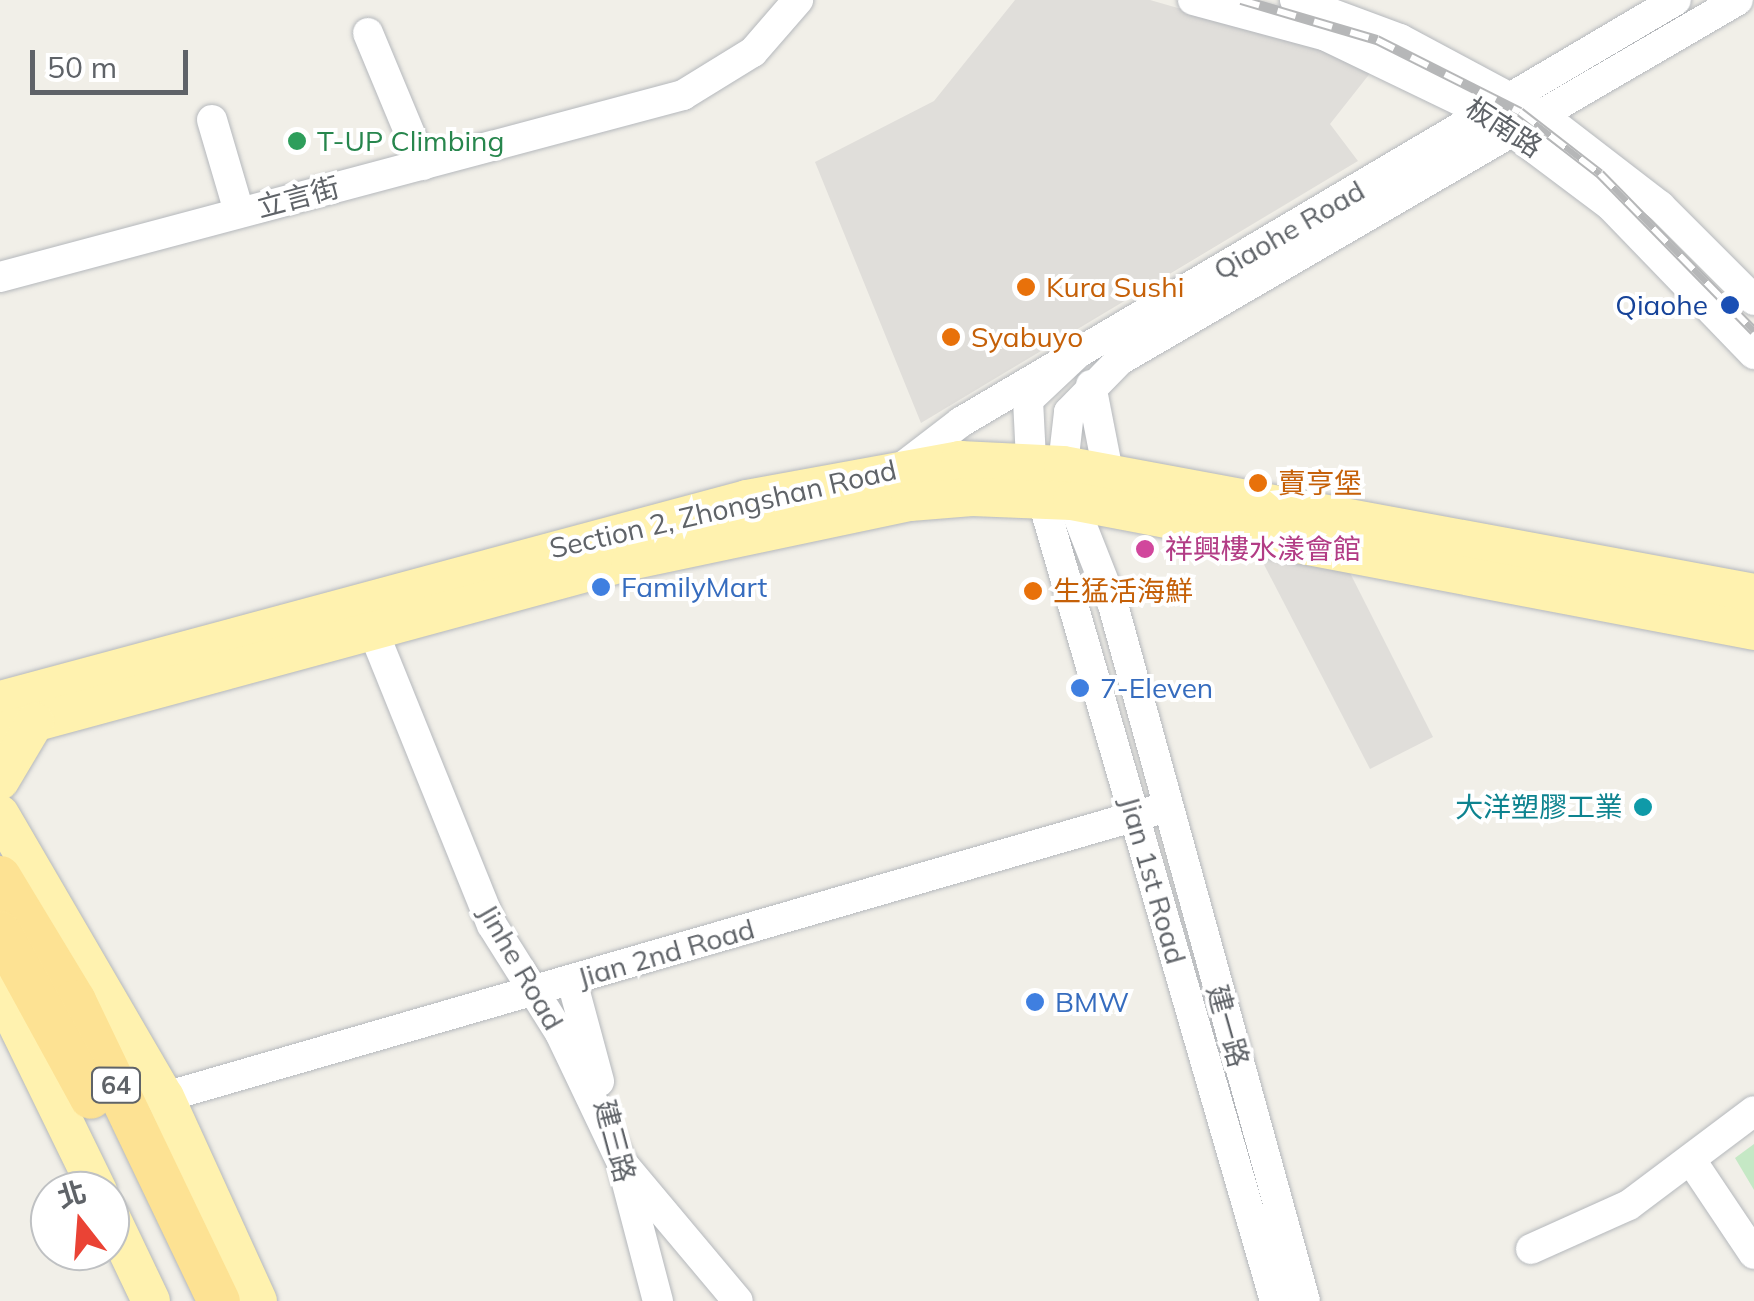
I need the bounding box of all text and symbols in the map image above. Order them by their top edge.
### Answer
scale bar [35,30,192,92]
text: 50 m [47,48,117,86]
street label: 板南路 [1460,90,1548,164]
place label: T-UP Climbing [317,124,504,158]
marker: T-UP Climbing [286,130,308,152]
street label: 立言街 [253,170,343,224]
street label: Qiaohe Road [1208,173,1370,287]
place label: Kura Sushi [1046,270,1184,304]
marker: Kura Sushi [1015,276,1037,298]
place label: Qiaohe [1615,288,1708,322]
marker: Qiaohe [1717,292,1743,318]
place label: Syabuyo [971,320,1083,354]
marker: Syabuyo [940,326,962,348]
street label: Section 2, Zhongshan Road [546,453,900,565]
place label: 賣亨堡 [1278,466,1362,500]
marker: 賣亨堡 [1247,472,1269,494]
place label: 祥興樓水漾會館 [1165,532,1361,566]
marker: 祥興樓水漾會館 [1134,538,1156,560]
place label: FamilyMart [621,570,767,604]
place label: 生猛活海鮮 [1053,574,1193,608]
marker: FamilyMart [590,576,612,598]
marker: 生猛活海鮮 [1022,580,1044,602]
place label: 7-Eleven [1100,671,1213,705]
marker: 7-Eleven [1069,677,1091,699]
place label: 大洋塑膠工業 [1455,790,1623,824]
street label: Jian 1st Road [1113,792,1193,968]
marker: 大洋塑膠工業 [1632,796,1654,818]
street label: Jinhe Road [471,898,571,1036]
street label: Jian 2nd Road [574,912,758,994]
street label: 建一路 [1200,981,1256,1071]
place label: BMW [1055,985,1129,1019]
marker: BMW [1024,991,1046,1013]
road number: 64 [91,1065,141,1105]
street label: 建三路 [588,1096,642,1186]
north arrow [30,1171,130,1271]
text: 北 [53,1173,90,1215]

